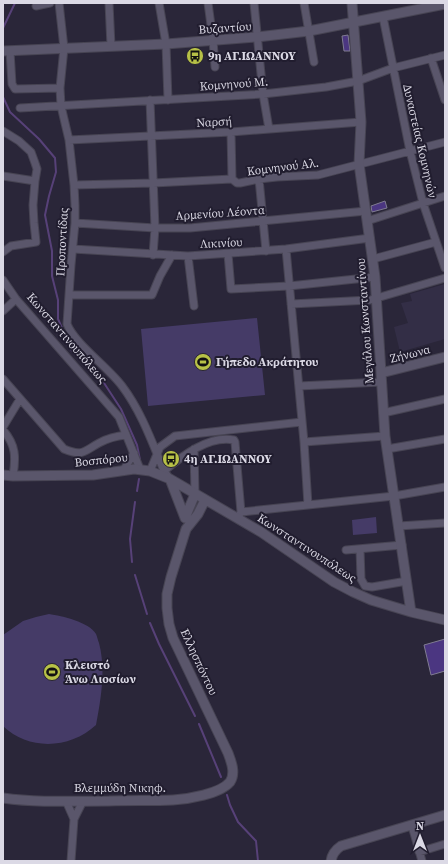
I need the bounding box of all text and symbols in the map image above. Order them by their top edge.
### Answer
street label: Βυζαντίου [198,18,252,38]
bus stop icon: 9η ΑΓ.ΙΩΑΝΝΟΥ [185,46,205,66]
place label: 9η ΑΓ.ΙΩΑΝΝΟΥ [208,48,296,64]
street label: Κομνηνού Μ. [199,74,269,94]
street label: Δυναστείας Κομνηνών [399,83,441,199]
street label: Ναρσή [196,113,232,131]
street label: Κομνηνού Αλ. [246,155,320,179]
street label: Αρμενίου Λέοντα [175,202,265,224]
street label: Προποντίδας [52,207,72,277]
street label: Λικινίου [199,234,243,252]
street label: Μεγάλου Κωνσταντίνου [353,258,377,384]
street label: Κωνσταντινουπόλεως [23,289,111,387]
street label: Ζήνωνα [388,341,432,367]
sports icon: Γήπεδο Ακράτητου [193,352,213,372]
place label: Γήπεδο Ακράτητου [216,354,319,370]
street label: Βοσπόρου [74,449,128,471]
bus stop icon: 4η ΑΓ.ΙΩΑΝΝΟΥ [161,449,181,469]
place label: 4η ΑΓ.ΙΩΑΝΝΟΥ [184,451,272,467]
street label: Κωνσταντινουπόλεως [254,510,360,586]
street label: Ελλησπόντου [177,626,221,698]
place label: Κλειστό Άνω Λιοσίων [65,657,136,687]
sports icon: Κλειστό Άνω Λιοσίων [42,662,62,682]
street label: Βλεμμύδη Νικηφ. [74,780,166,796]
north arrow [400,816,440,856]
text: N [416,819,424,834]

